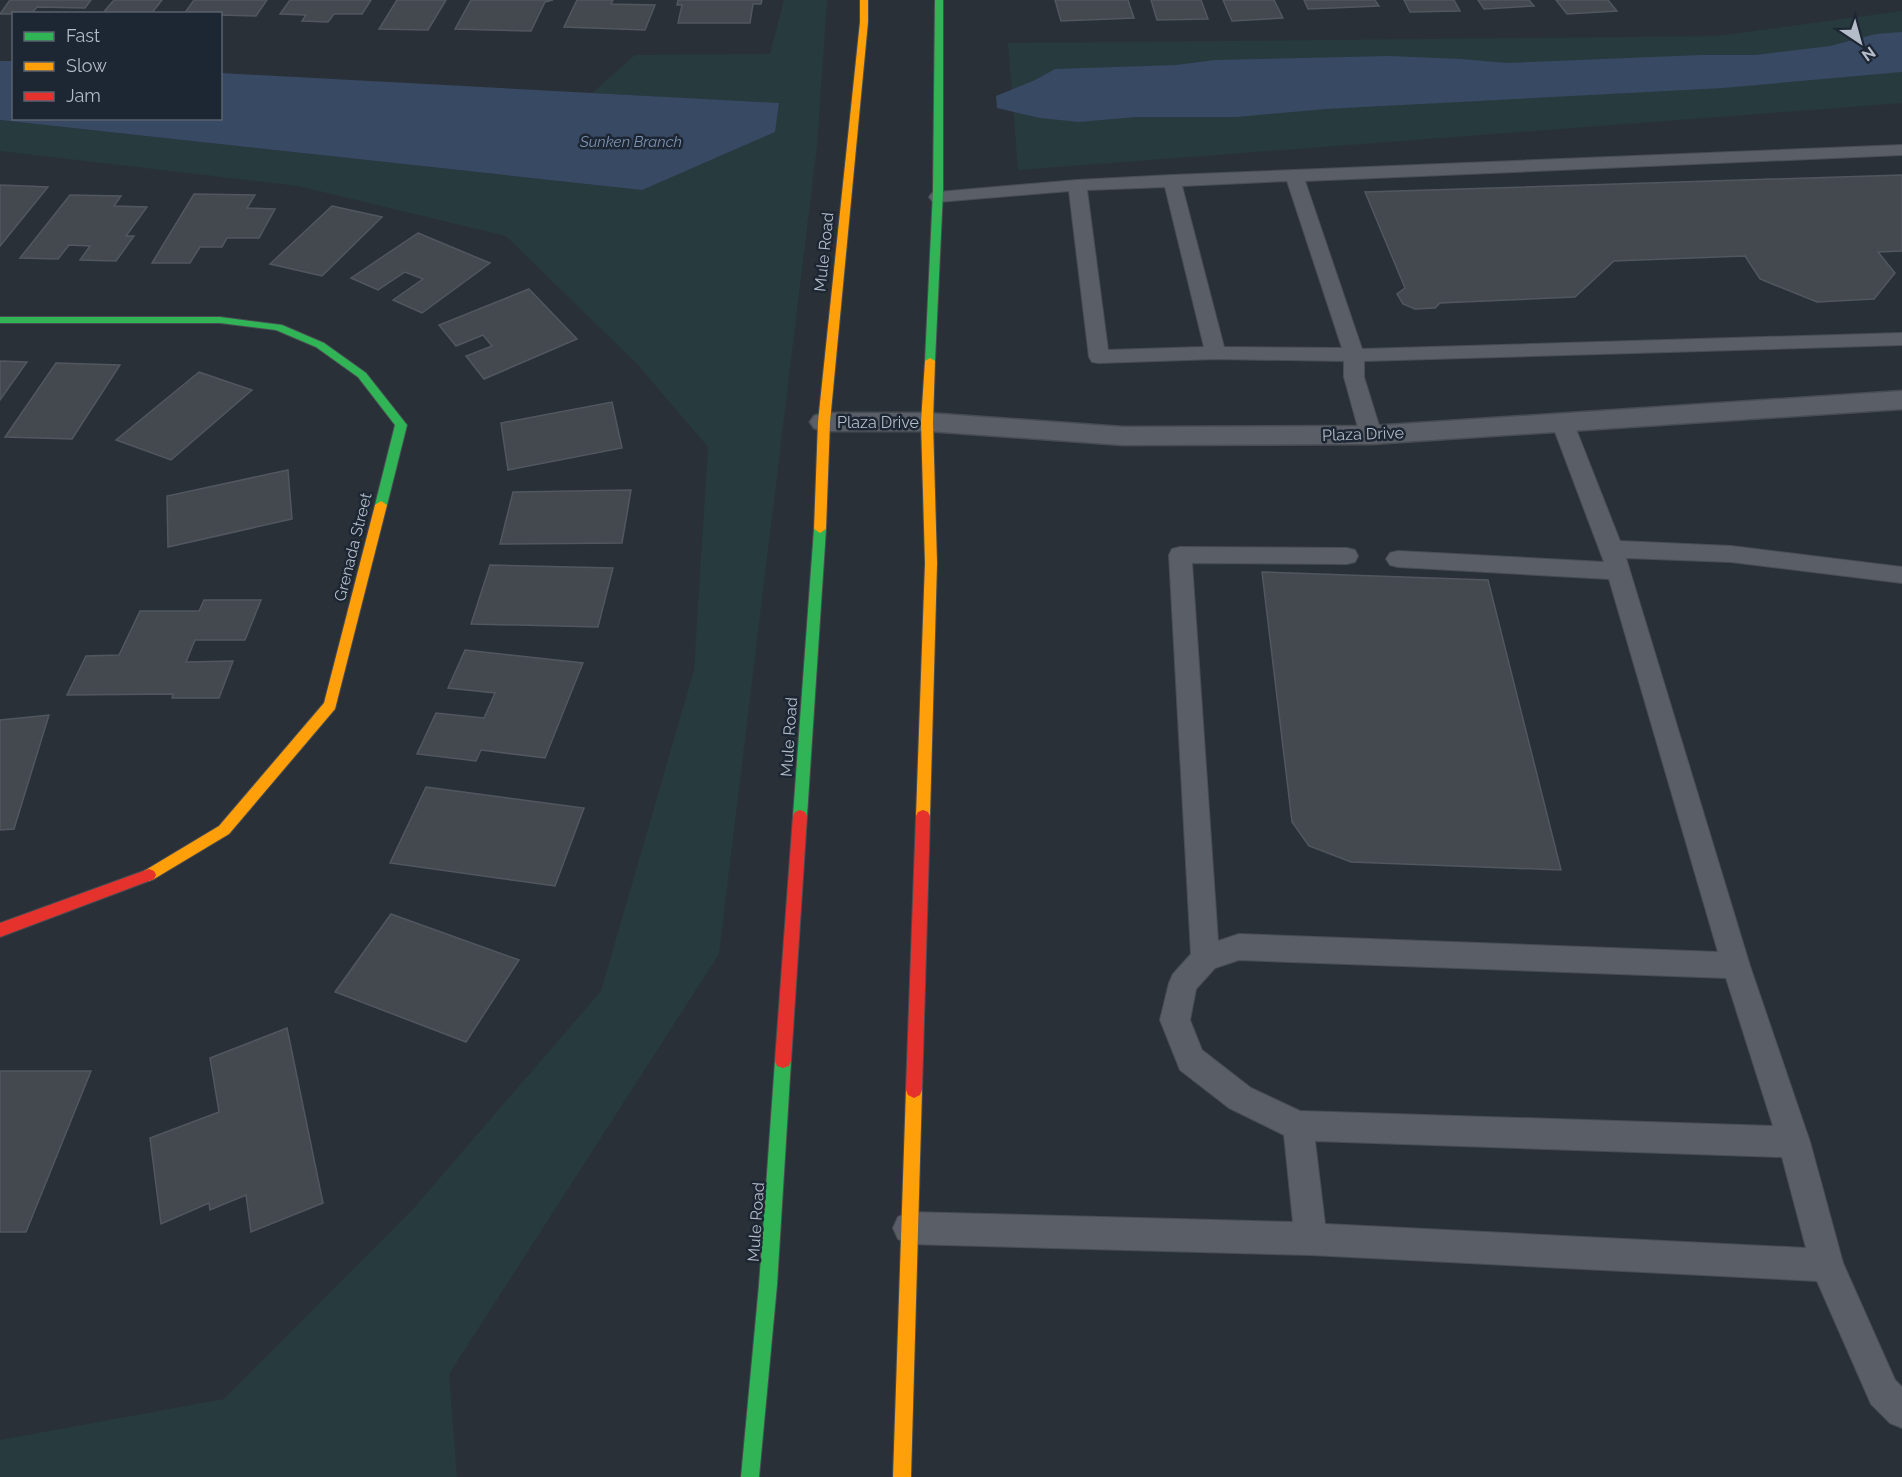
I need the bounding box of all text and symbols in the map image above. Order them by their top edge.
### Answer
legend [12,12,222,120]
north arrow [1830,12,1890,72]
text: Fast [66,25,100,46]
text: N [1858,42,1879,65]
text: Slow [66,55,107,76]
text: Jam [66,85,101,106]
water label: Sunken Branch [579,133,682,151]
street label: Mule Road [810,211,838,293]
street label: Plaza Drive [837,413,919,432]
street label: Plaza Drive [1322,423,1404,445]
street label: Grenada Street [330,490,376,603]
street label: Mule Road [777,697,801,777]
street label: Mule Road [744,1182,768,1262]

